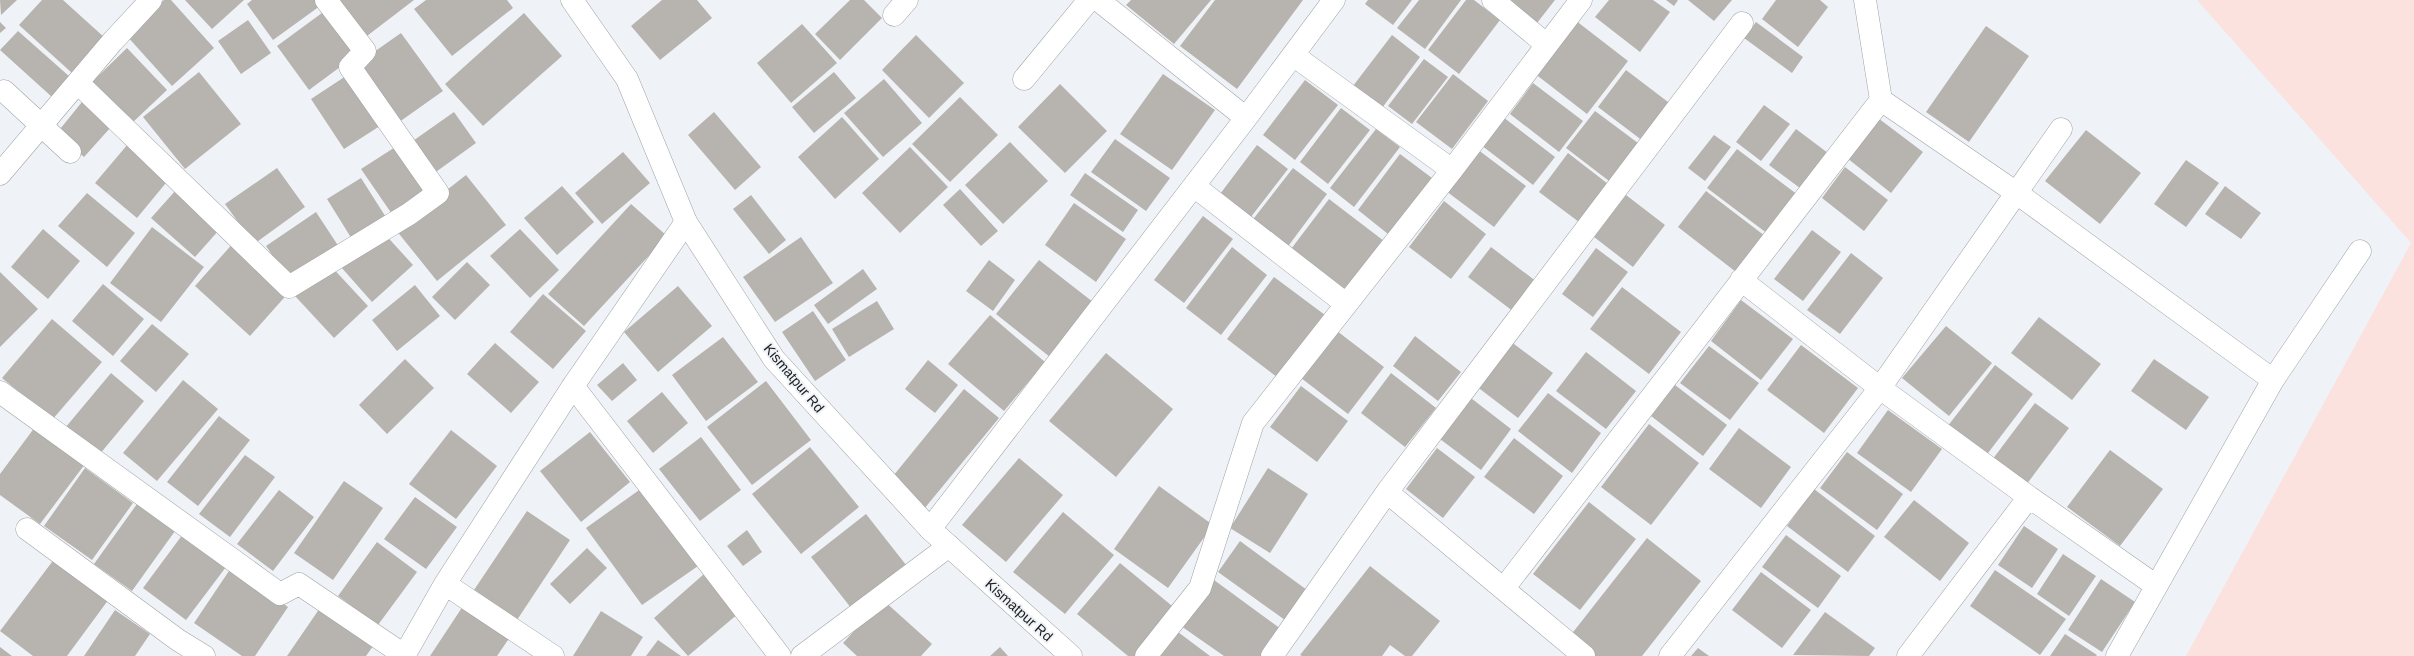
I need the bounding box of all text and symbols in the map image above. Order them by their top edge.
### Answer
street label: Kismatpur Rd [761,340,827,416]
street label: Kismatpur Rd [982,576,1056,644]

